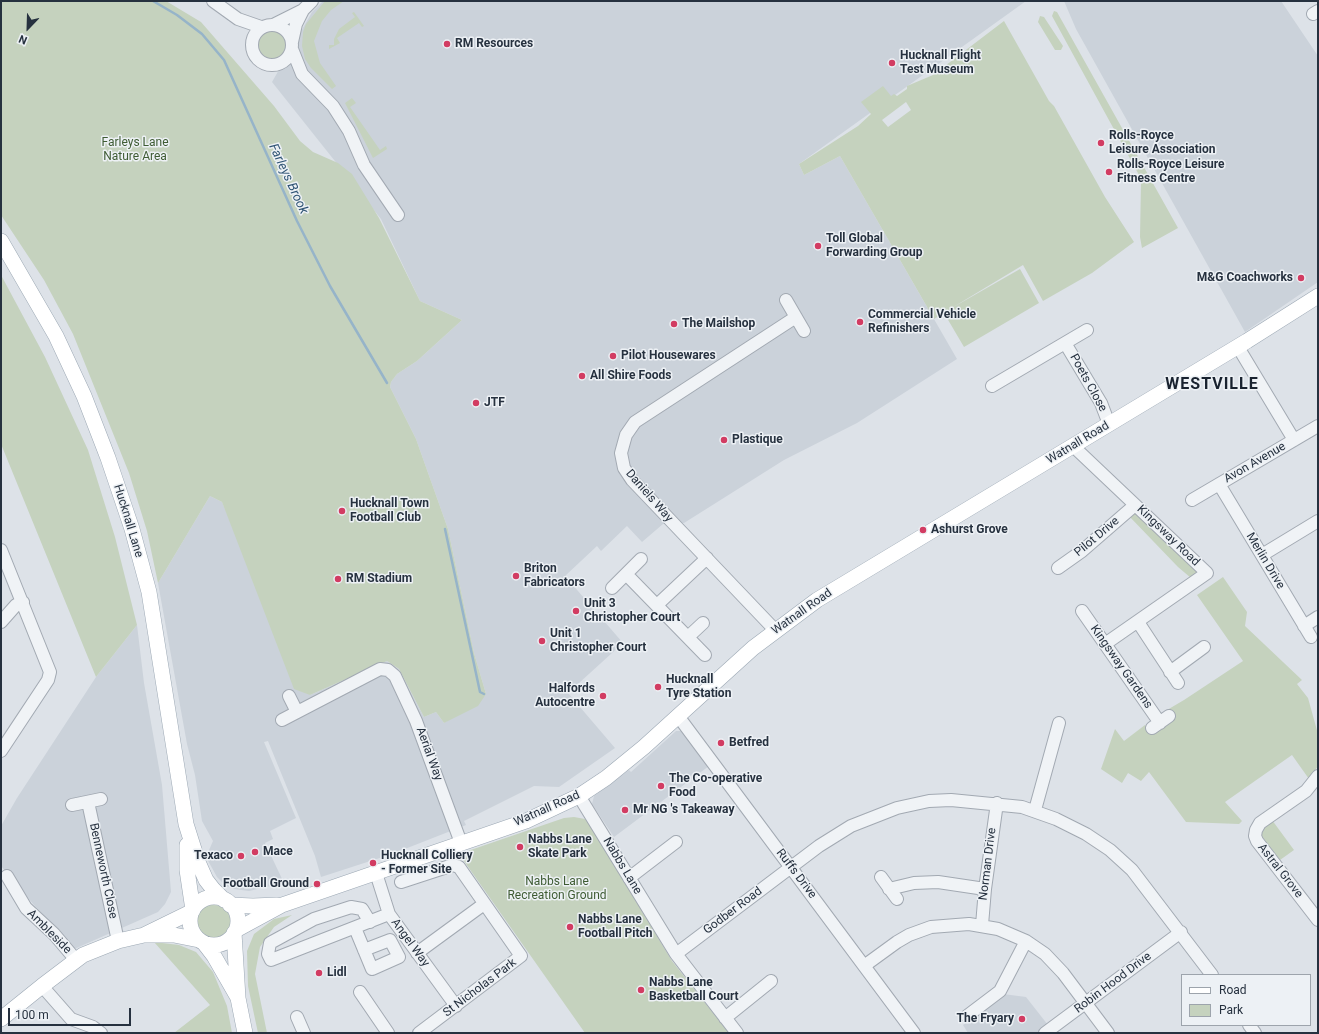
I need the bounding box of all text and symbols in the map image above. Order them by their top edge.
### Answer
north arrow [8,8,48,48]
text: N [17,32,29,47]
place label: RM Resources [455,37,533,51]
marker: RM Resources [442,39,452,49]
place label: Hucknall Flight Test Museum [900,49,981,77]
marker: Hucknall Flight Test Museum [887,58,897,68]
place label: Rolls-Royce Leisure Association [1109,129,1216,157]
park label: Farleys Lane Nature Area [101,136,169,164]
marker: Rolls-Royce Leisure Association [1096,138,1106,148]
water label: Farleys Brook [265,141,311,217]
place label: Rolls-Royce Leisure Fitness Centre [1117,158,1225,186]
marker: Rolls-Royce Leisure Fitness Centre [1104,167,1114,177]
place label: Toll Global Forwarding Group [826,232,922,260]
marker: Toll Global Forwarding Group [813,241,823,251]
place label: M&G Coachworks [1197,271,1293,285]
marker: M&G Coachworks [1296,273,1306,283]
place label: Commercial Vehicle Refinishers [868,308,976,336]
place label: The Mailshop [682,317,755,331]
marker: Commercial Vehicle Refinishers [855,317,865,327]
marker: The Mailshop [669,319,679,329]
place label: Pilot Housewares [621,349,716,363]
marker: Pilot Housewares [608,351,618,361]
street label: Poets Close [1066,352,1110,414]
place label: All Shire Foods [590,369,671,383]
marker: All Shire Foods [577,371,587,381]
district label: WESTVILLE [1165,375,1259,395]
place label: JTF [484,396,505,410]
marker: JTF [471,398,481,408]
street label: Watnall Road [1044,419,1112,467]
place label: Plastique [732,433,783,447]
marker: Plastique [719,435,729,445]
street label: Avon Avenue [1222,440,1288,486]
street label: Daniels Way [622,467,676,525]
street label: Hucknall Lane [110,483,146,559]
place label: Hucknall Town Football Club [350,497,429,525]
street label: Kingsway Road [1134,502,1202,570]
marker: Hucknall Town Football Club [337,506,347,516]
street label: Pilot Drive [1072,514,1122,560]
place label: Ashurst Grove [931,523,1008,537]
marker: Ashurst Grove [918,525,928,535]
street label: Merlin Drive [1243,530,1287,592]
place label: Briton Fabricators [524,562,585,590]
marker: Briton Fabricators [511,571,521,581]
place label: RM Stadium [346,572,412,586]
marker: RM Stadium [333,574,343,584]
street label: Watnall Road [769,586,835,638]
place label: Unit 3 Christopher Court [584,597,680,625]
marker: Unit 3 Christopher Court [571,606,581,616]
street label: Kingsway Gardens [1087,622,1155,712]
place label: Unit 1 Christopher Court [550,627,646,655]
marker: Unit 1 Christopher Court [537,636,547,646]
place label: Hucknall Tyre Station [666,673,731,701]
place label: Halfords Autocentre [535,682,595,710]
marker: Hucknall Tyre Station [653,682,663,692]
marker: Halfords Autocentre [598,691,608,701]
street label: Aerial Way [413,725,445,783]
place label: Betfred [729,736,769,750]
marker: Betfred [716,738,726,748]
place label: The Co-operative Food [669,772,762,800]
marker: The Co-operative Food [656,781,666,791]
street label: Watnall Road [512,788,582,830]
place label: Mr NG 's Takeaway [633,803,734,817]
marker: Mr NG 's Takeaway [620,805,630,815]
street label: Benneworth Close [86,822,120,920]
street label: Norman Drive [976,827,1000,901]
place label: Nabbs Lane Skate Park [528,833,592,861]
street label: Nabbs Lane [599,835,645,897]
street label: Astral Grove [1254,841,1306,901]
marker: Nabbs Lane Skate Park [515,842,525,852]
place label: Mace [263,845,293,859]
street label: Ruffs Drive [773,846,819,902]
marker: Mace [250,847,260,857]
place label: Texaco [194,849,233,863]
place label: Hucknall Colliery - Former Site [381,849,473,877]
marker: Texaco [236,851,246,861]
marker: Hucknall Colliery - Former Site [368,858,378,868]
park label: Nabbs Lane Recreation Ground [507,875,607,903]
place label: Football Ground [223,877,309,891]
marker: Football Ground [312,879,322,889]
street label: Godber Road [701,884,765,938]
street label: Ambleside [24,907,74,957]
place label: Nabbs Lane Football Pitch [578,913,653,941]
street label: Angel Way [388,916,432,970]
marker: Nabbs Lane Football Pitch [565,922,575,932]
street label: Robin Hood Drive [1072,949,1154,1017]
street label: St Nicholas Park [441,956,519,1020]
place label: Lidl [327,966,347,980]
marker: Lidl [314,968,324,978]
legend [1181,974,1311,1026]
place label: Nabbs Lane Basketball Court [649,976,739,1004]
text: Road [1219,983,1247,997]
marker: Nabbs Lane Basketball Court [636,985,646,995]
scale bar [10,1000,133,1026]
text: Park [1219,1003,1243,1017]
text: 100 m [15,1008,49,1022]
place label: The Fryary [957,1012,1014,1026]
marker: The Fryary [1017,1014,1027,1024]

